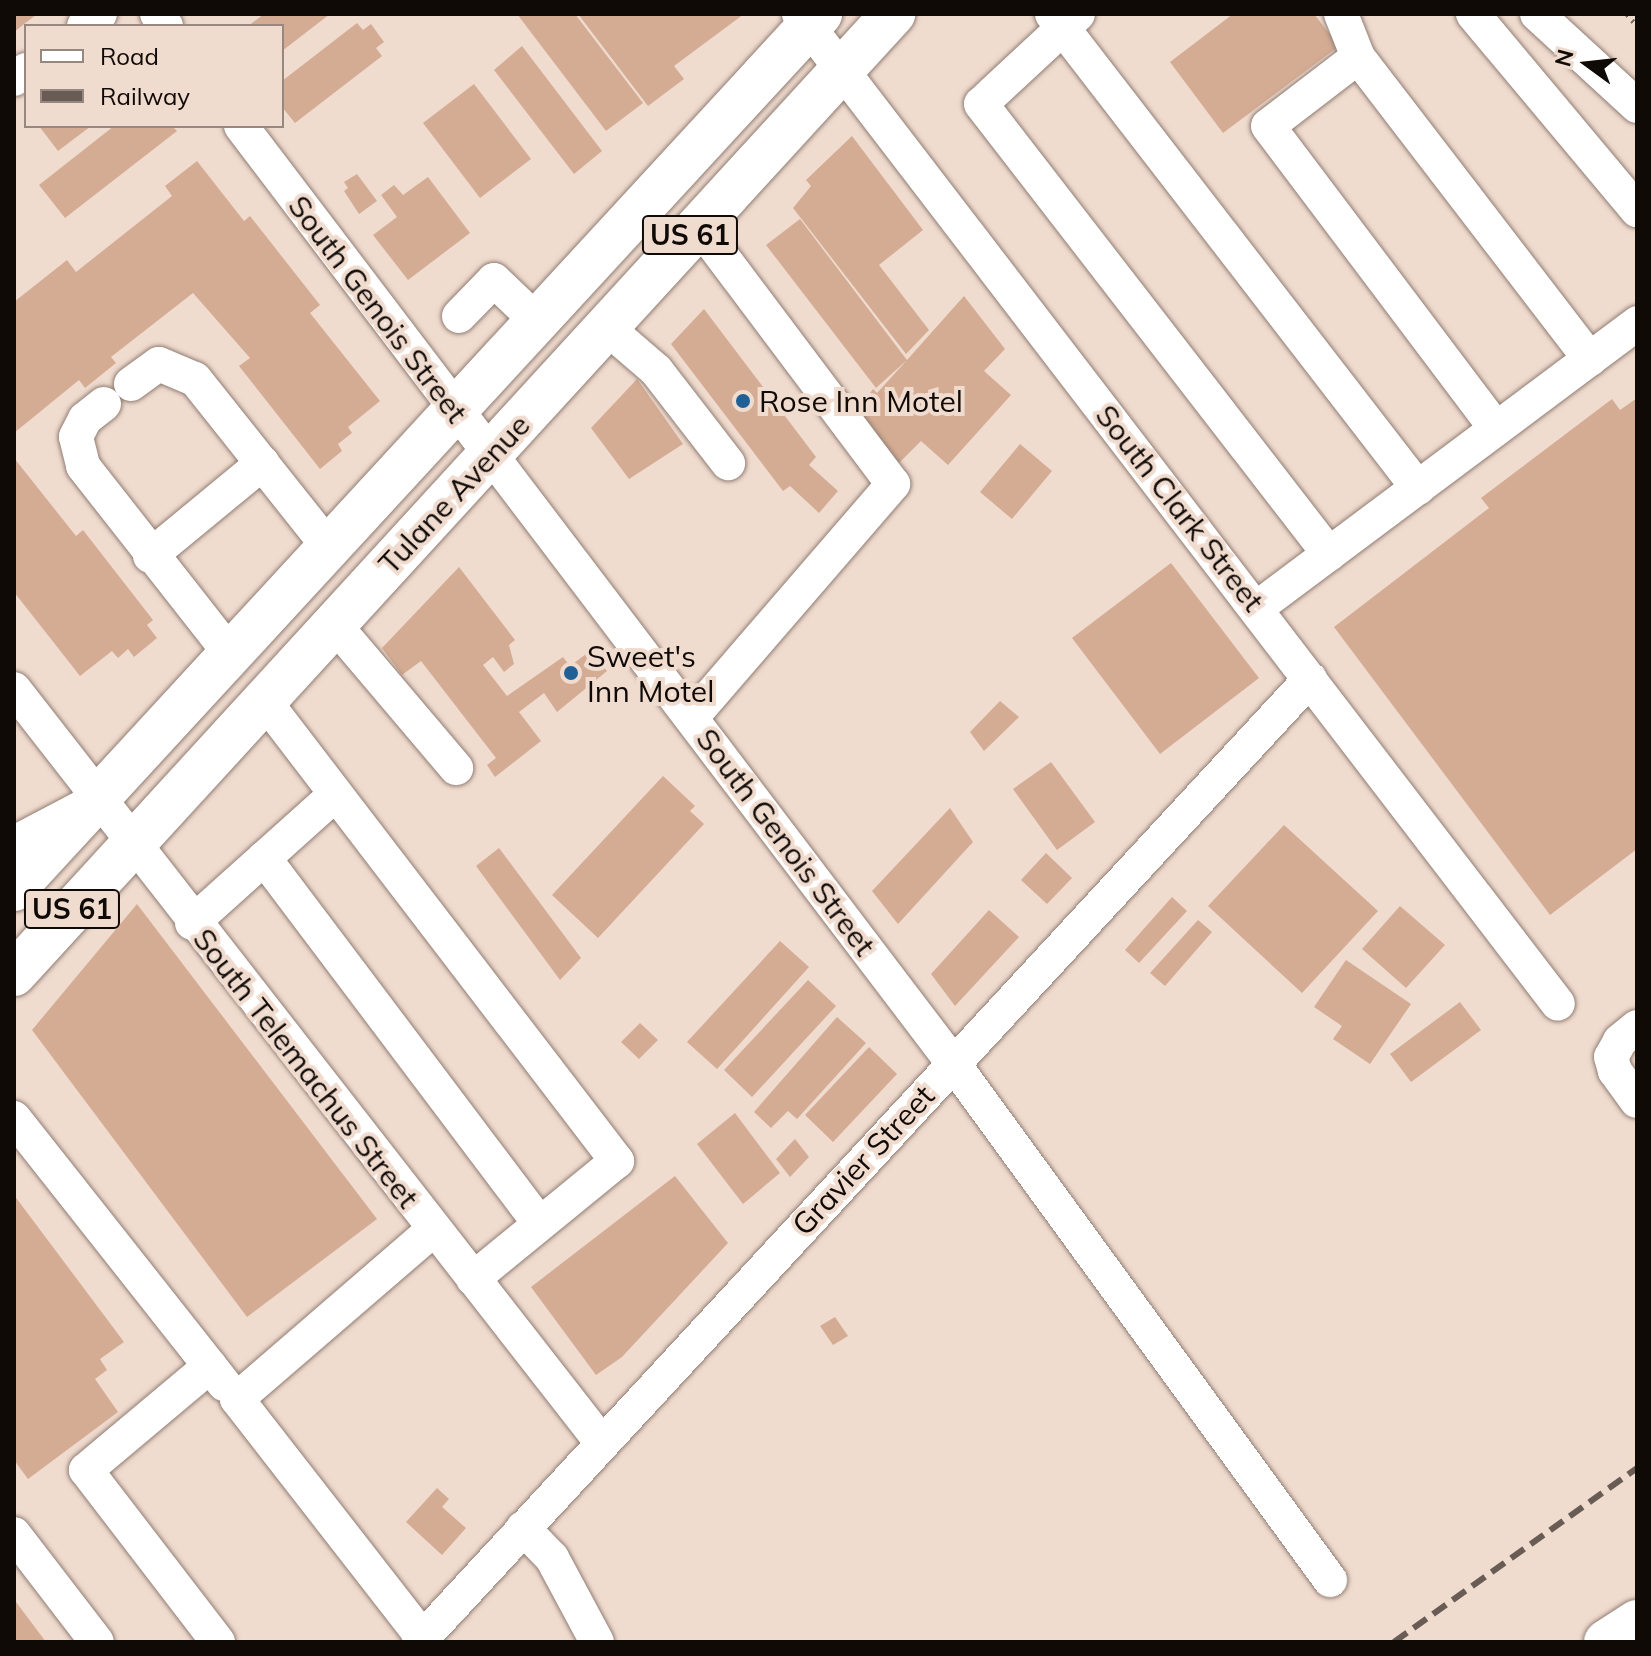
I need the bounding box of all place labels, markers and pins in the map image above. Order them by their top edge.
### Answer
place label: Rose Inn Motel [759,383,963,419]
marker: Rose Inn Motel [734,392,752,410]
place label: Sweet's Inn Motel [587,638,714,708]
marker: Sweet's Inn Motel [562,664,580,682]

